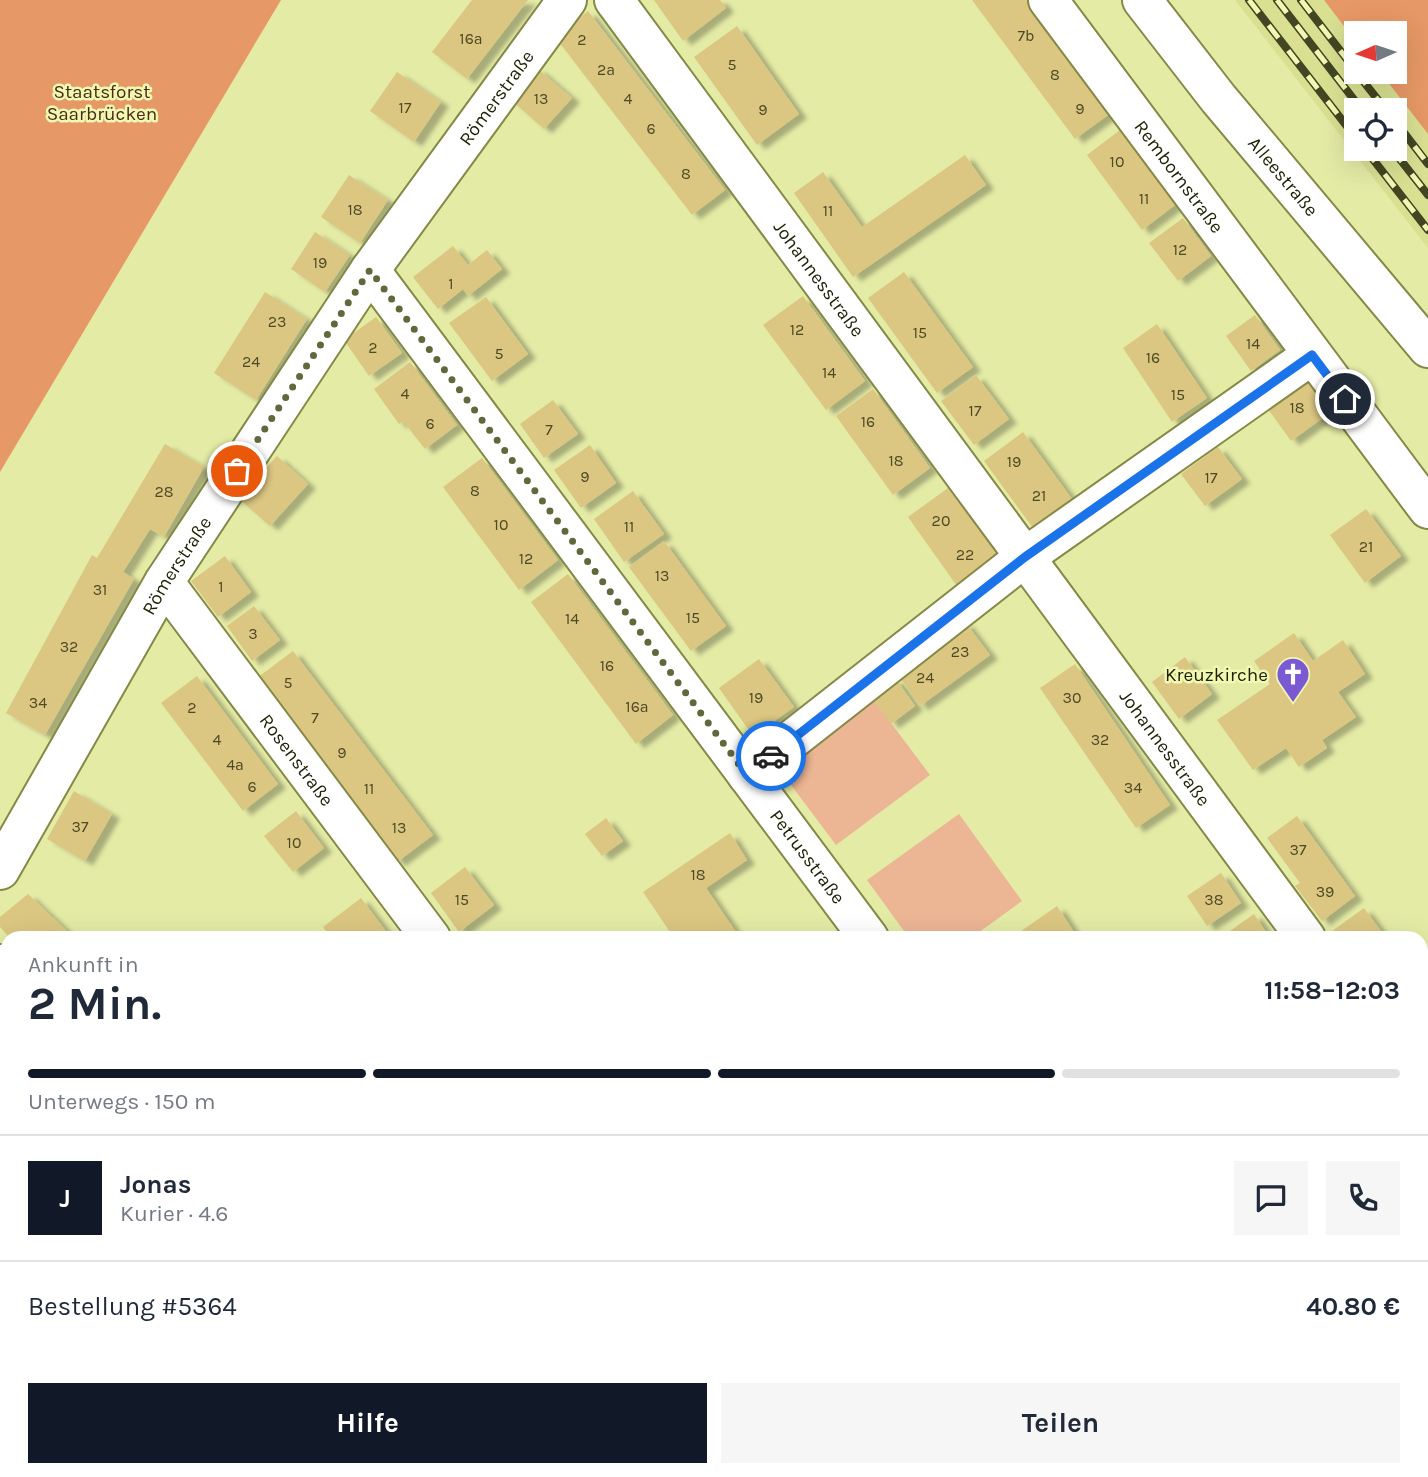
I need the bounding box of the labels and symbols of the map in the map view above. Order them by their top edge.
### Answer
north arrow [1344,21,1407,84]
house number: 7b [1018,26,1035,45]
house number: 16a [459,29,483,48]
house number: 2 [577,30,587,49]
street label: Römerstraße [455,46,539,150]
house number: 5 [727,55,737,74]
house number: 2a [597,60,615,79]
house number: 8 [1050,65,1060,84]
park label: Staatsforst Saarbrücken [47,81,157,125]
house number: 13 [534,89,548,108]
house number: 4 [624,89,633,108]
house number: 17 [399,98,412,117]
house number: 9 [1075,99,1085,118]
house number: 9 [758,100,768,119]
street label: Rembornstraße [1130,116,1228,238]
house number: 6 [646,119,656,138]
street label: Alleestraße [1243,133,1322,221]
house number: 10 [1110,152,1124,171]
house number: 8 [681,164,691,183]
house number: 11 [1139,189,1149,208]
house number: 18 [347,200,363,219]
house number: 11 [823,201,833,220]
street label: Johannesstraße [769,217,869,341]
house number: 12 [1173,240,1187,259]
house number: 19 [313,253,327,272]
house number: 1 [448,274,454,293]
house number: 23 [268,312,286,331]
house number: 12 [790,320,804,339]
house number: 15 [913,323,927,342]
house number: 14 [1246,334,1260,353]
house number: 2 [368,338,378,357]
house number: 5 [494,344,504,363]
house number: 16 [1146,348,1160,367]
house number: 24 [242,352,260,371]
house number: 14 [822,363,836,382]
pin [1315,369,1375,429]
house number: 4 [401,384,410,403]
house number: 15 [1171,385,1185,404]
house number: 18 [1289,398,1305,417]
house number: 17 [969,401,982,420]
house number: 16 [861,412,875,431]
house number: 6 [425,414,435,433]
house number: 7 [545,420,553,439]
pin [207,441,267,501]
house number: 18 [888,451,904,470]
house number: 19 [1007,452,1021,471]
house number: 9 [580,467,590,486]
house number: 17 [1205,468,1218,487]
house number: 8 [470,481,480,500]
house number: 28 [154,482,174,501]
house number: 21 [1032,486,1046,505]
house number: 20 [932,511,950,530]
street label: Römerstraße [138,512,216,619]
house number: 10 [494,515,508,534]
house number: 11 [624,517,634,536]
house number: 21 [1359,537,1373,556]
house number: 22 [956,545,974,564]
house number: 12 [519,549,533,568]
house number: 13 [655,566,669,585]
house number: 1 [218,577,224,596]
house number: 31 [93,580,107,599]
house number: 15 [686,608,700,627]
house number: 14 [565,609,579,628]
house number: 3 [248,624,258,643]
house number: 32 [60,637,78,656]
house number: 23 [951,642,969,661]
church icon: Kreuzkirche [1274,655,1312,704]
house number: 16 [600,656,614,675]
place label: Kreuzkirche [1165,664,1268,686]
house number: 24 [916,668,934,687]
house number: 5 [283,673,293,692]
street label: Johannesstraße [1115,686,1215,810]
house number: 19 [749,688,763,707]
house number: 30 [1063,688,1081,707]
house number: 34 [29,693,47,712]
house number: 16a [625,697,649,716]
house number: 2 [187,698,197,717]
house number: 7 [311,708,319,727]
street label: Rosenstraße [255,710,338,810]
courier [736,721,806,791]
house number: 4 [213,730,222,749]
house number: 32 [1091,730,1109,749]
house number: 9 [337,743,347,762]
house number: 4a [226,755,244,774]
house number: 6 [247,777,257,796]
house number: 34 [1124,778,1142,797]
house number: 11 [364,779,374,798]
street label: Petrusstraße [765,806,850,908]
house number: 37 [72,817,89,836]
house number: 13 [392,818,406,837]
house number: 10 [287,833,301,852]
house number: 37 [1290,840,1307,859]
house number: 18 [690,865,706,884]
house number: 39 [1316,882,1334,901]
house number: 15 [455,890,469,909]
house number: 38 [1204,890,1224,909]

